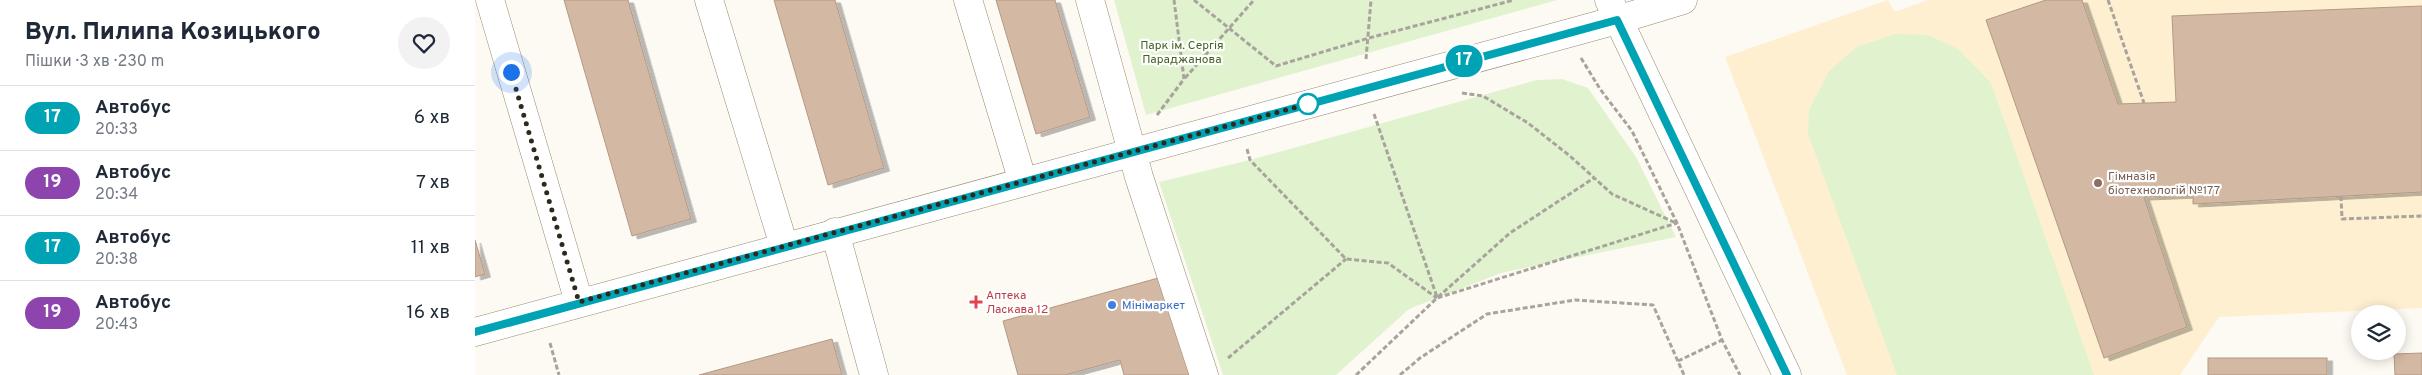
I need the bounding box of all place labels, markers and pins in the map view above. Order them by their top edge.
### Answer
unlabelled marker [1297,93,1319,115]
place label: Гімназія біотехнологій №177 [2108,169,2220,199]
marker: Гімназія біотехнологій №177 [2092,177,2104,189]
place label: Аптека Ласкава 12 [986,288,1048,318]
marker: Аптека Ласкава 12 [970,296,982,308]
place label: Мінімаркет [1122,298,1186,314]
marker: Мінімаркет [1106,299,1118,311]

